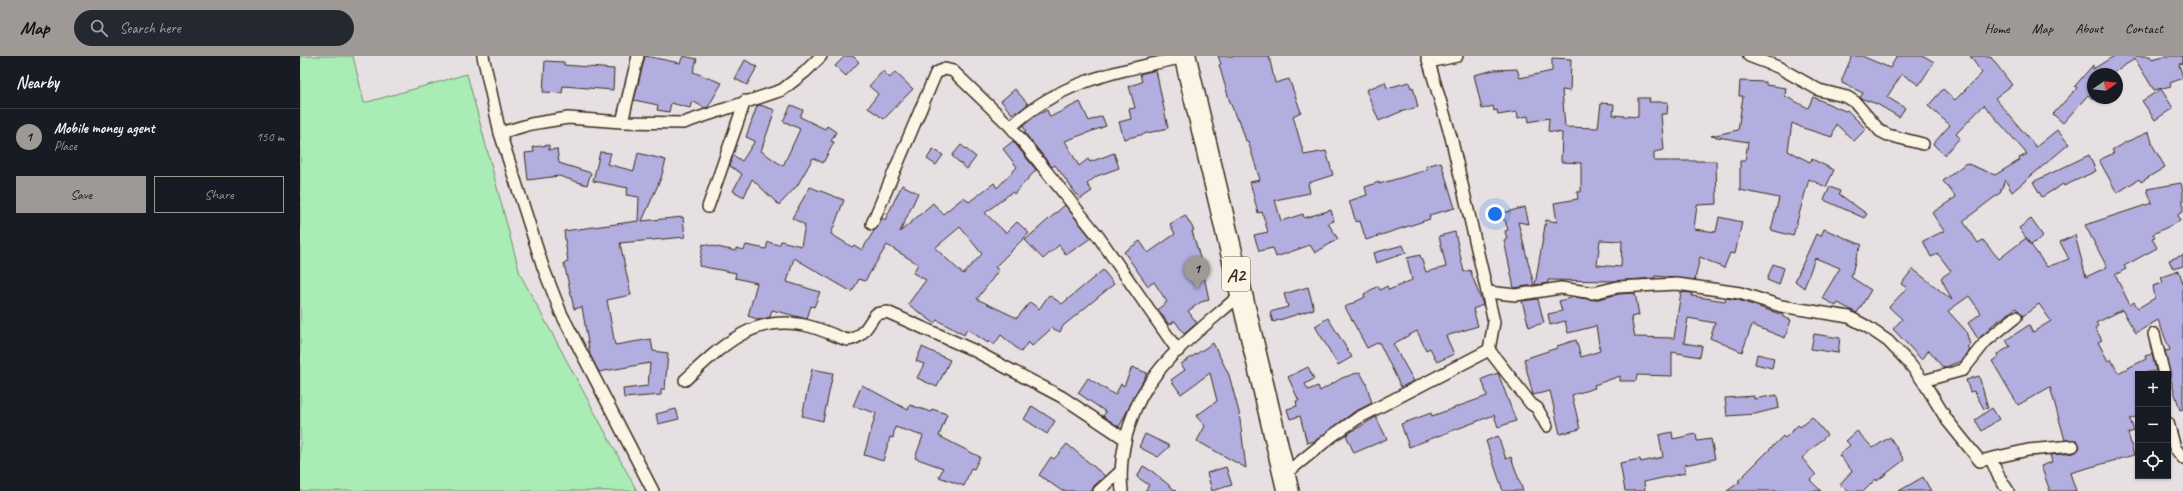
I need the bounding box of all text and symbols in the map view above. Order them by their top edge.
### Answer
search box [74,10,354,46]
text: Map [20,16,50,40]
icon: search [88,17,110,39]
text: Search here [120,19,181,38]
text: Home [1984,20,2010,37]
text: Map [2032,20,2053,37]
text: About [2075,20,2103,37]
text: Contact [2125,20,2163,37]
north arrow [2087,68,2123,104]
text: Nearby [16,72,59,93]
text: Mobile money agent [54,119,155,138]
text: 1 [26,129,32,145]
text: 150 m [256,129,284,145]
text: Place [54,138,77,154]
button: Save [16,176,146,213]
button: Share [154,176,284,213]
your location [1485,204,1505,224]
pin: 1 [1184,256,1210,289]
road number: A2 [1222,257,1250,291]
map controls [2135,371,2171,479]
button: + [2135,371,2171,407]
button: − [2135,407,2171,443]
button: locate [2135,443,2171,479]

